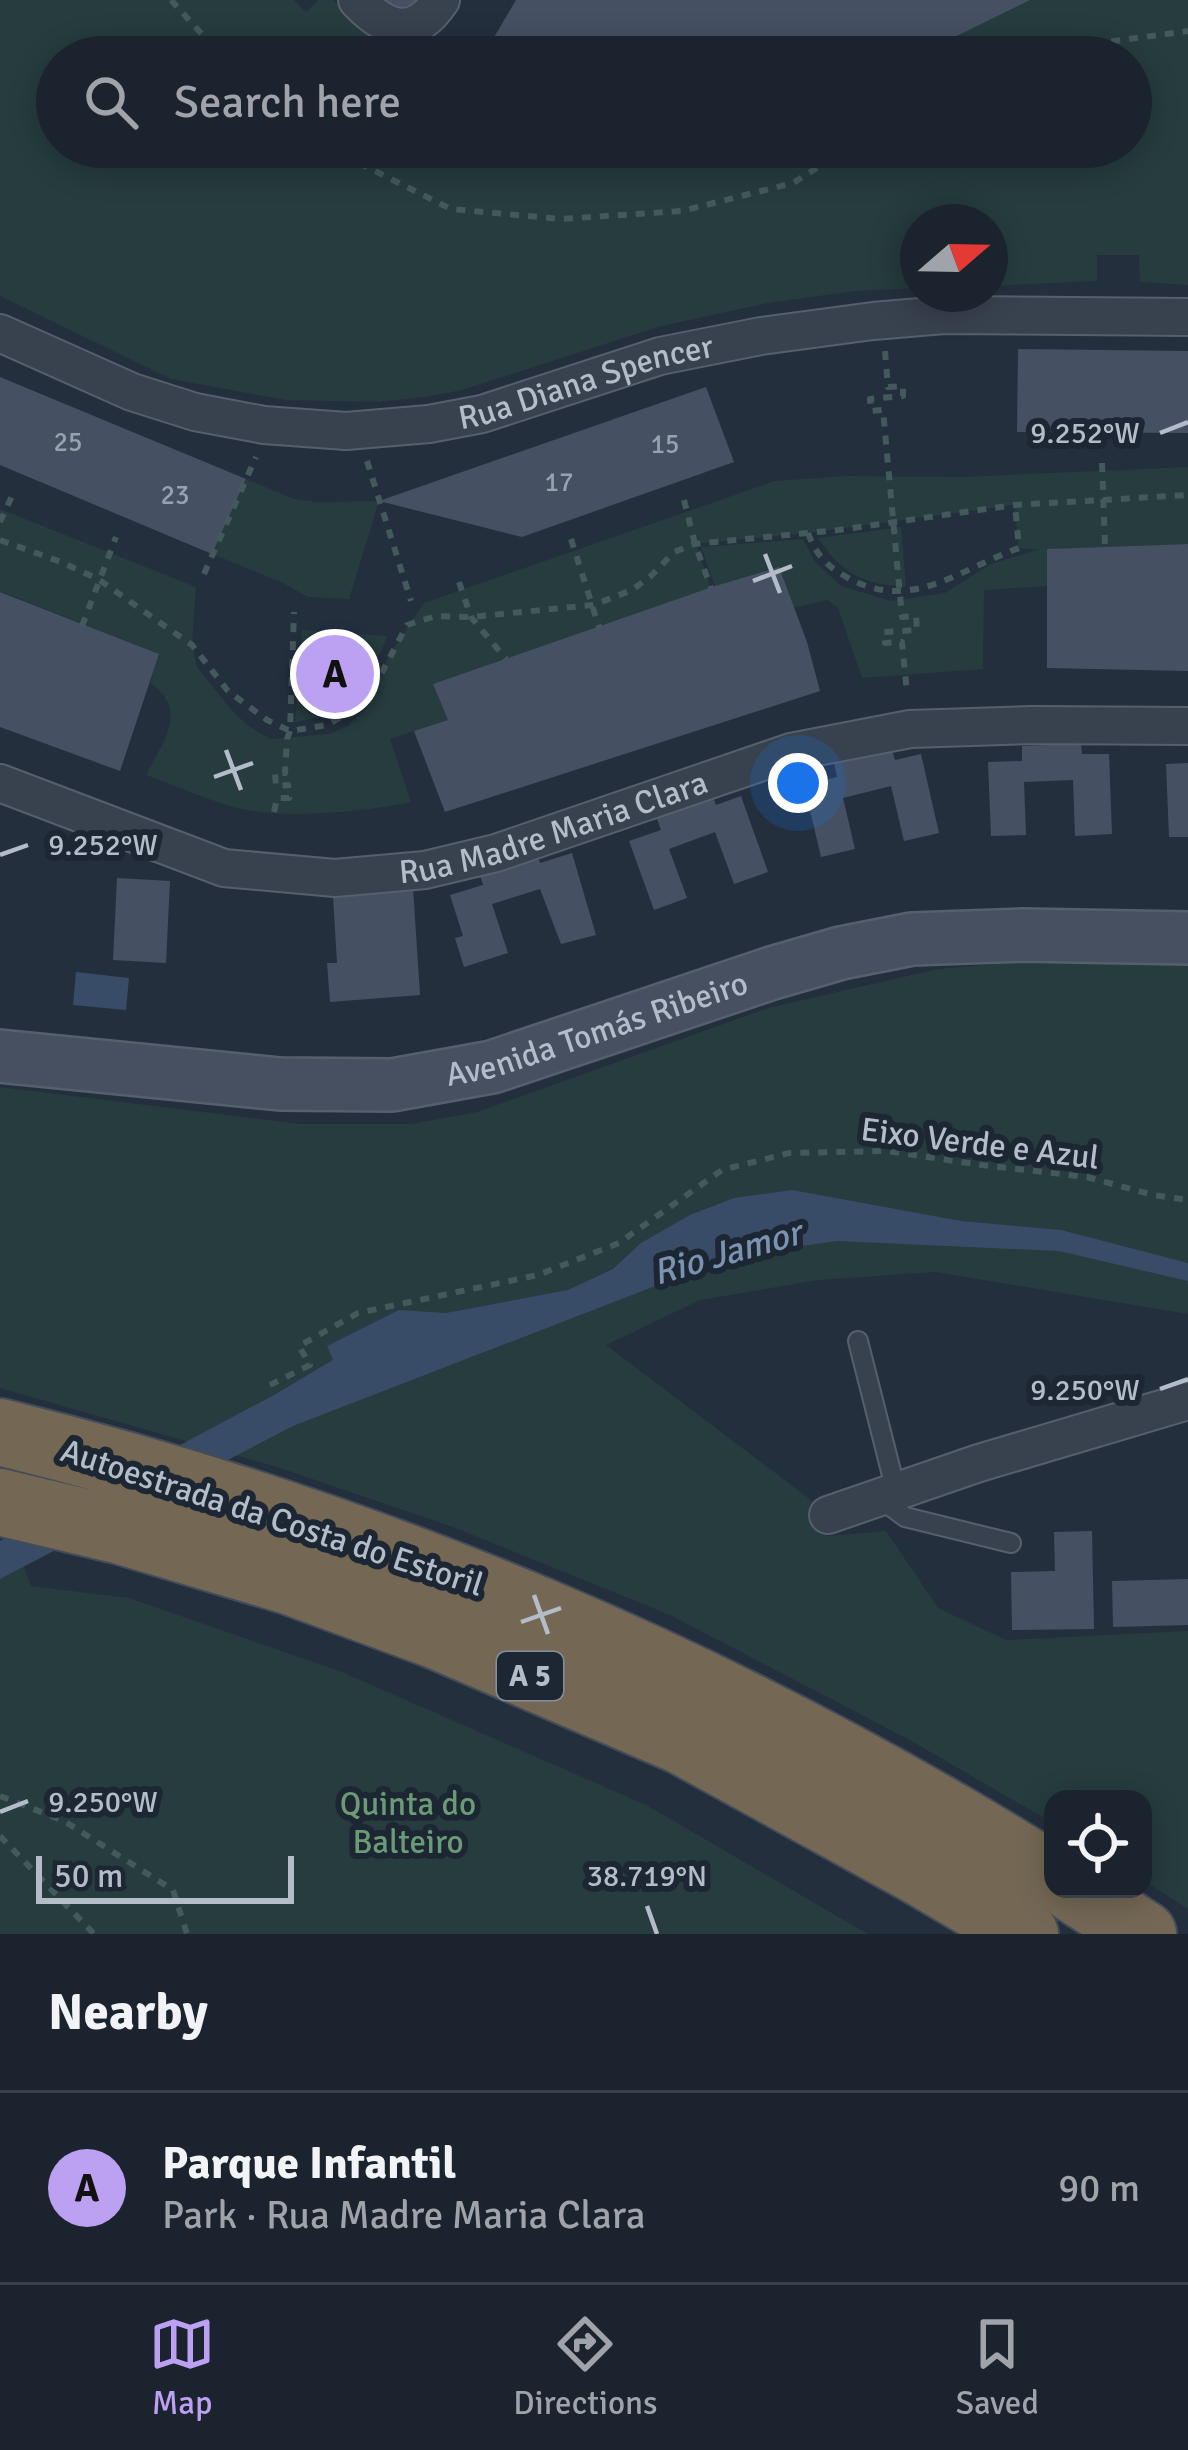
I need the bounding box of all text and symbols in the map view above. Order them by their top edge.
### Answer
search box [36,36,1152,168]
icon: search [78,69,144,135]
text: Search here [174,75,401,130]
north arrow [900,204,1008,312]
street label: Rua Diana Spencer [455,325,717,439]
text: 9.252°W [1030,415,1140,452]
house number: 25 [53,426,83,459]
house number: 15 [650,428,680,461]
house number: 17 [544,466,574,499]
house number: 23 [160,479,190,512]
pin: A [296,629,374,719]
your location [768,753,828,813]
street label: Rua Madre Maria Clara [397,762,713,893]
text: 9.252°W [48,827,158,864]
street label: Avenida Tomás Ribeiro [443,962,753,1095]
street label: Eixo Verde e Azul [859,1109,1101,1179]
water label: Rio Jamor [648,1209,811,1296]
text: 9.250°W [1030,1372,1140,1409]
street label: Autoestrada da Costa do Estoril [56,1430,488,1606]
road number: A 5 [497,1652,563,1700]
text: 9.250°W [48,1784,158,1821]
park label: Quinta do Balteiro [340,1784,476,1863]
map controls [1044,1790,1152,1898]
button: locate [1044,1790,1152,1898]
scale bar [36,1850,294,1903]
text: 50 m [54,1856,123,1897]
text: 38.719°N [587,1858,707,1895]
text: Nearby [48,1981,208,2044]
text: Parque Infantil [162,2136,456,2191]
text: A [75,2164,99,2212]
text: 90 m [1058,2164,1140,2212]
text: Park · Rua Madre Maria Clara [162,2191,646,2239]
tab: Map [149,2311,215,2424]
tab: Directions [513,2311,658,2424]
tab: Saved [956,2311,1039,2424]

